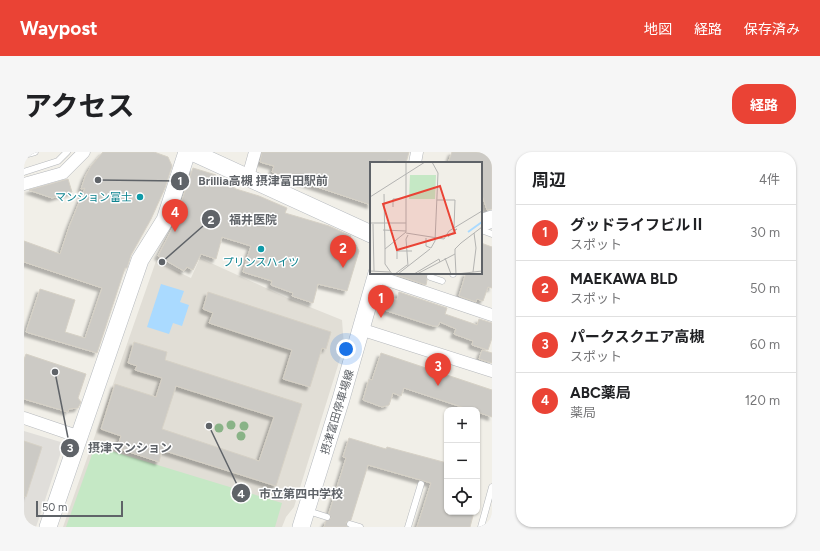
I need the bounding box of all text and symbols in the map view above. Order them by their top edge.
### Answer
text: Waypost [20,17,98,40]
text: 地図 [644,21,672,38]
text: 経路 [694,21,722,38]
text: 保存済み [744,21,800,38]
button: 経路 [732,84,796,124]
text: アクセス [24,89,135,123]
inset map [370,162,482,274]
callout: Brillia高槻 摂津富田駅前 [170,169,336,193]
text: 周辺 [532,170,566,190]
text: 4件 [759,172,780,187]
text: 1 [177,174,183,188]
text: Brillia高槻 摂津富田駅前 [198,174,328,188]
place label: マンション富士 [55,191,132,204]
marker: マンション富士 [135,192,145,202]
pin: 4 [162,199,188,232]
callout: 福井医院 [201,207,285,231]
text: 2 [208,213,215,227]
text: 福井医院 [229,213,277,227]
text: グッドライフビルⅡ [570,216,705,234]
text: 1 [542,225,548,240]
text: 30 m [750,225,780,240]
pin: 2 [330,235,356,268]
text: スポット [570,237,622,252]
marker: プリンスハイツ [256,244,266,254]
place label: プリンスハイツ [223,256,299,269]
text: MAEKAWA BLD [570,270,678,288]
text: 2 [541,281,549,296]
text: 50 m [750,281,780,296]
pin: 1 [368,285,394,318]
text: スポット [570,291,622,306]
text: パークスクエア高槻 [570,328,705,346]
text: 3 [541,337,549,352]
text: 60 m [750,337,780,352]
your location [336,339,356,359]
text: スポット [570,349,622,364]
pin: 3 [425,353,451,386]
street label: 摂津富田停車場線 [318,368,357,456]
text: ABC薬局 [570,384,631,402]
text: 4 [541,393,549,408]
text: 120 m [745,393,780,408]
text: 薬局 [570,405,596,420]
map controls [444,407,480,515]
button: + [444,407,480,443]
callout: 摂津マンション [60,436,180,460]
text: 3 [67,441,74,455]
text: 摂津マンション [88,441,172,455]
button: − [444,443,480,479]
button: locate [444,479,480,515]
callout: 市立第四中学校 [231,481,351,505]
text: 4 [237,487,245,501]
text: 市立第四中学校 [259,487,343,501]
scale bar [36,499,123,518]
text: 50 m [42,501,67,514]

